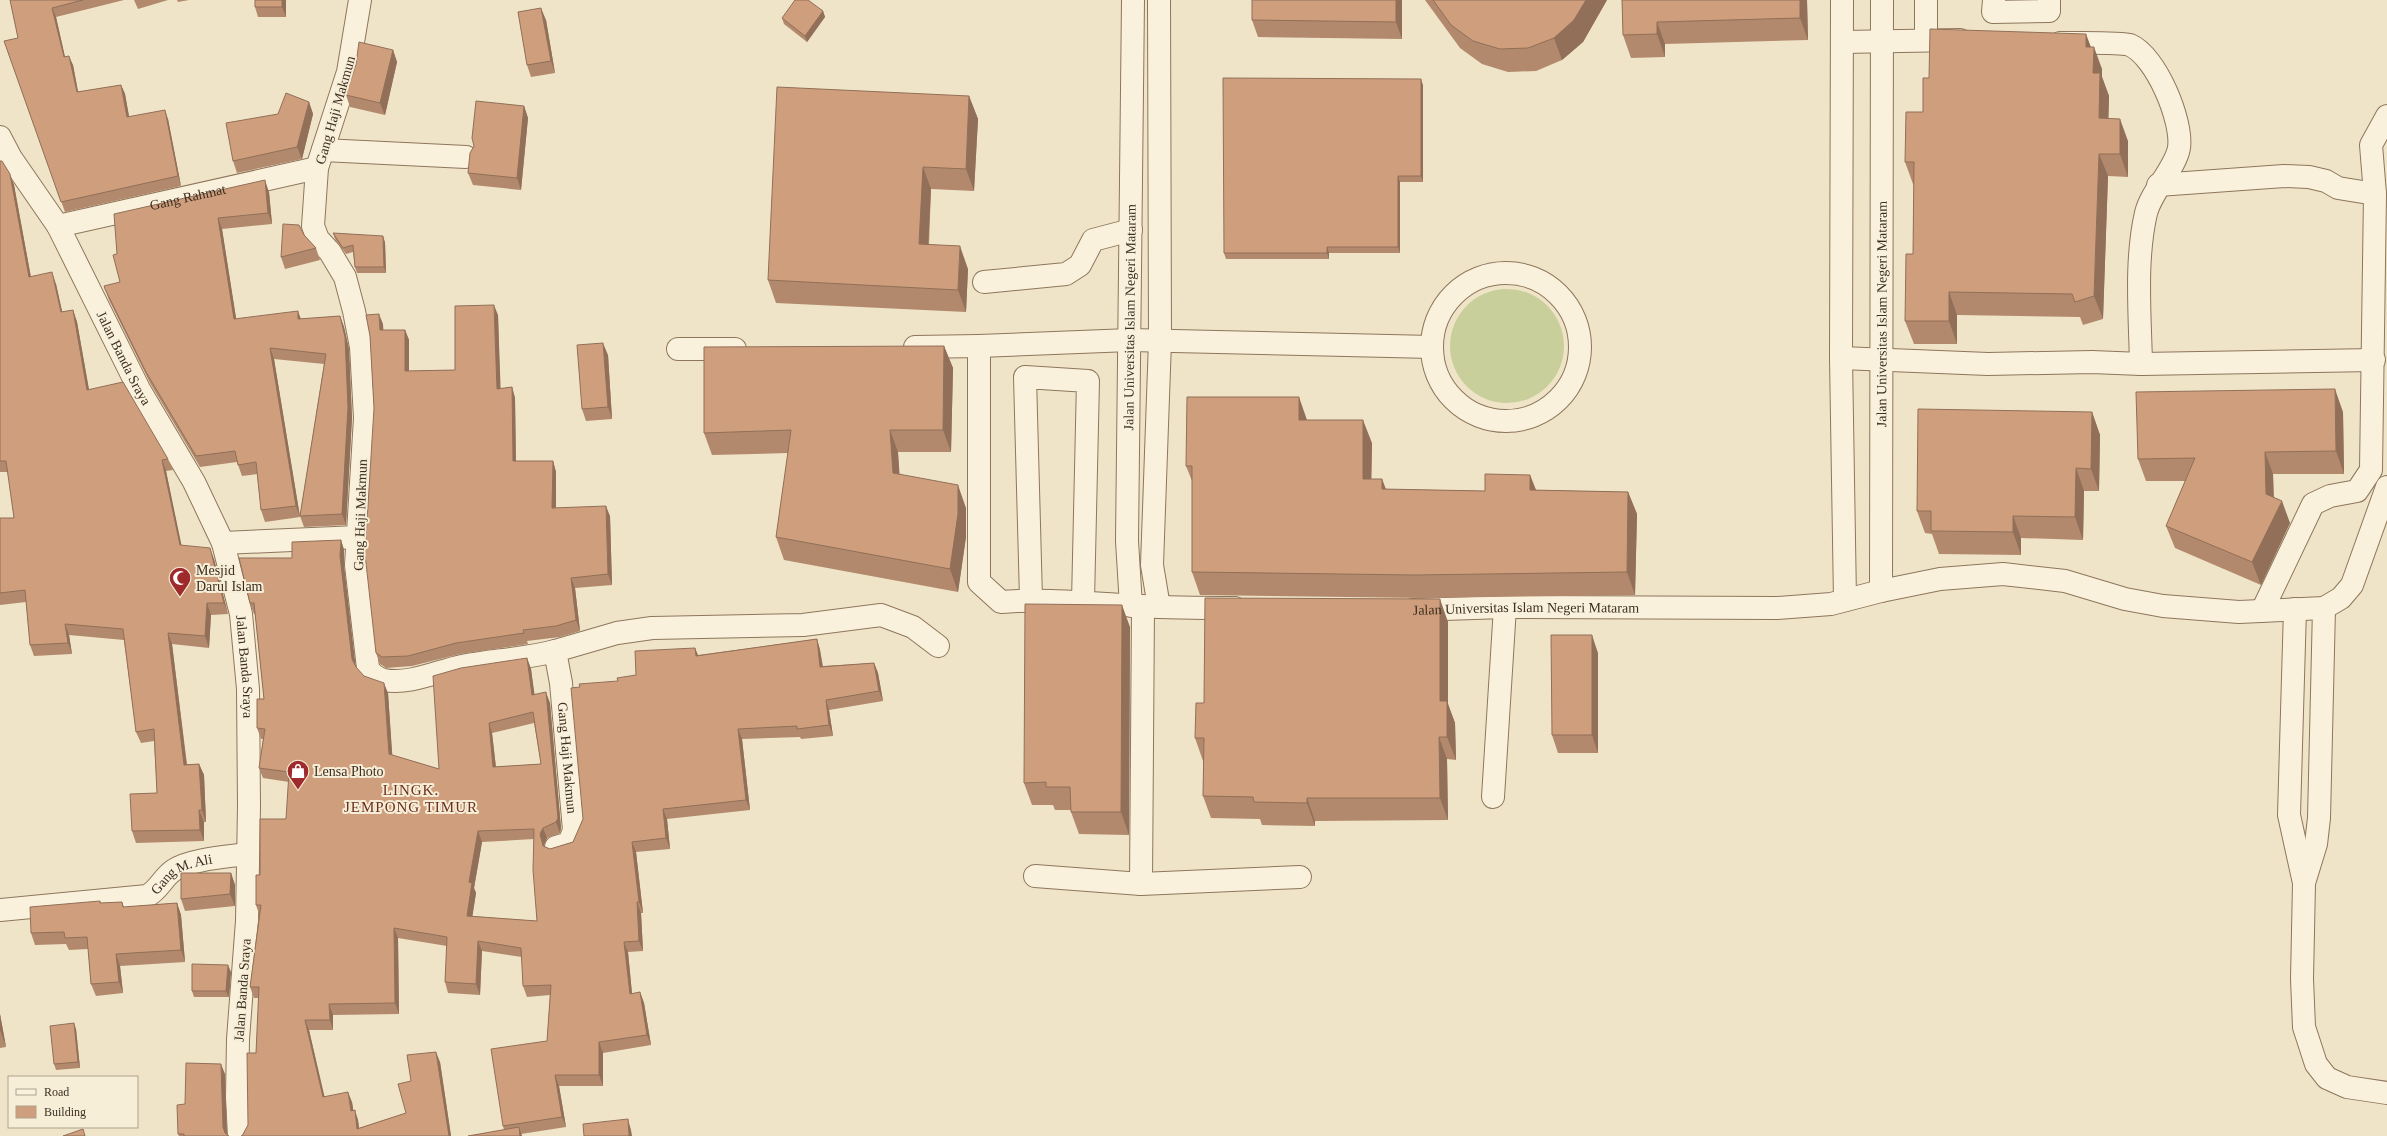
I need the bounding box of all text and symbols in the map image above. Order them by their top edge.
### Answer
street label: Gang Haji Makmun [313,54,358,166]
street label: Gang Rahmat [148,182,227,213]
street label: Jalan Universitas Islam Negeri Mataram [1874,201,1890,427]
street label: Jalan Universitas Islam Negeri Mataram [1121,204,1139,430]
street label: Jalan Banda Sraya [94,309,154,409]
street label: Gang Haji Makmun [351,459,370,571]
place label: Mesjid Darul Islam [196,563,263,594]
mosque icon: Mesjid Darul Islam [167,565,193,598]
street label: Jalan Universitas Islam Negeri Mataram [1413,600,1639,618]
street label: Jalan Banda Sraya [233,614,255,719]
street label: Gang Haji Makmun [555,701,580,814]
shop icon: Lensa Photo [285,758,311,791]
place label: Lensa Photo [314,764,384,779]
district label: LINGK. JEMPONG TIMUR [344,782,478,815]
street label: Gang M. Ali [148,852,213,898]
street label: Jalan Banda Sraya [231,937,254,1042]
legend [8,1076,138,1128]
text: Road [44,1085,69,1099]
text: Building [44,1105,86,1119]

